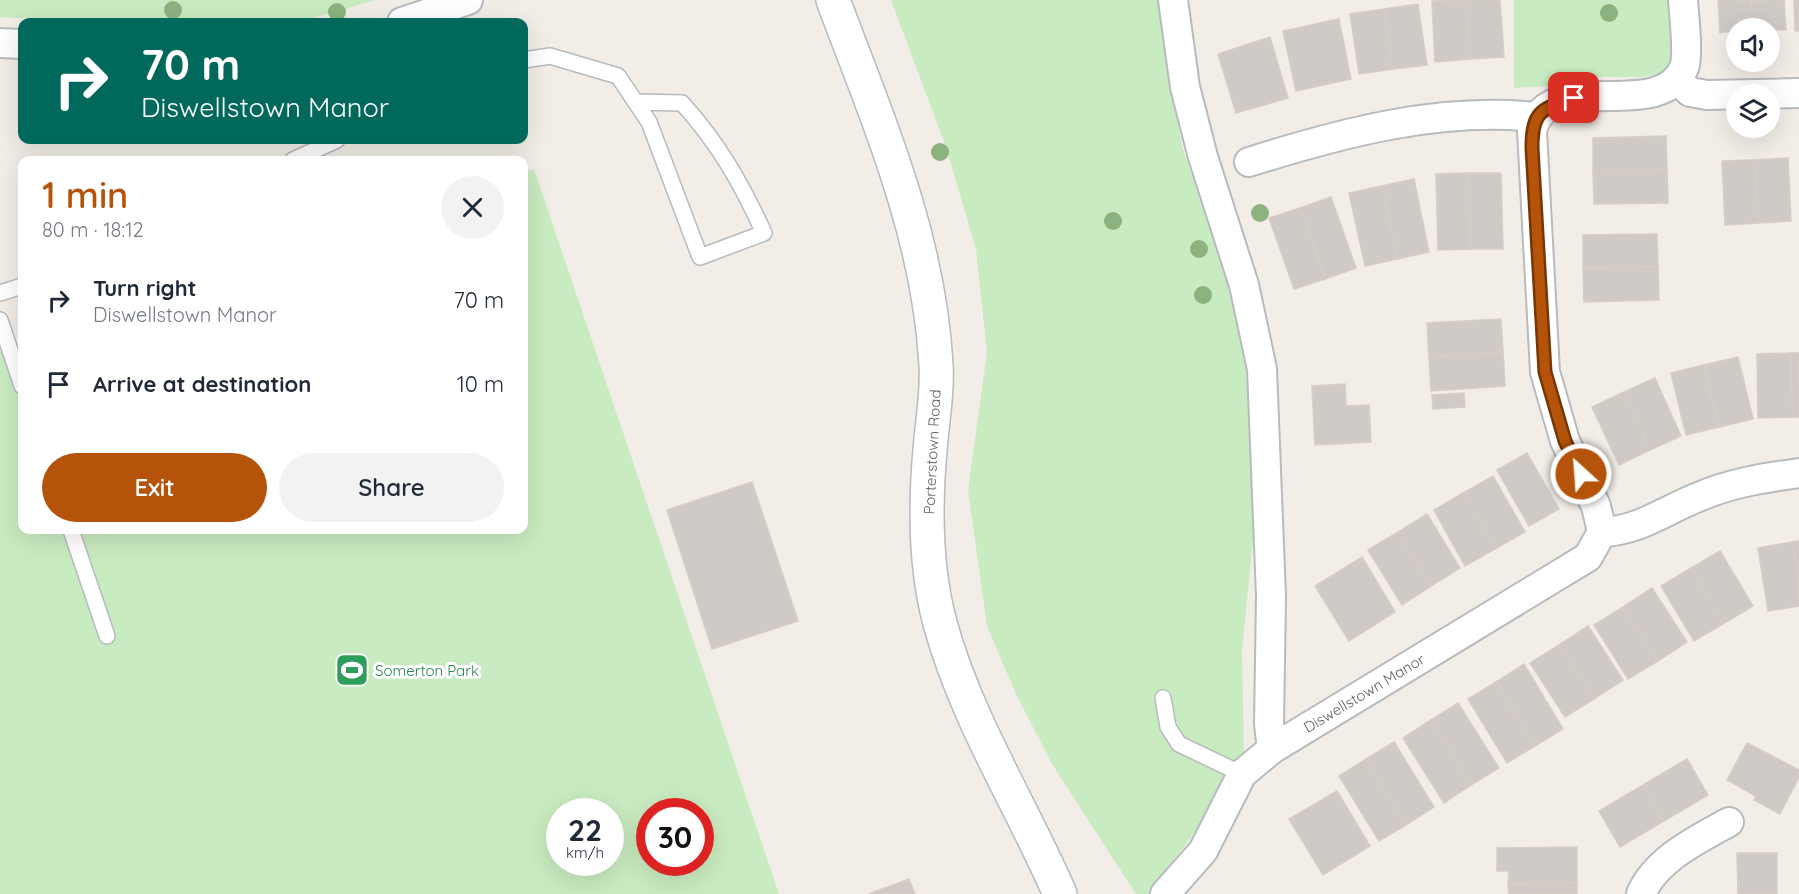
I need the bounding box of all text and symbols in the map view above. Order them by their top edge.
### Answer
map controls [1726,18,1780,138]
button: sound [1726,18,1780,72]
text: 70 m [141,38,240,91]
icon: right [42,42,120,120]
pin [1548,72,1599,123]
icon: arrive [1557,81,1590,114]
button: layers [1726,84,1780,138]
text: Diswellstown Manor [141,90,389,124]
text: 1 min [42,172,128,217]
button: close [441,176,504,239]
text: 80 m · 18:12 [42,217,144,242]
text: Turn right [93,274,197,302]
icon: right [42,284,75,317]
text: 70 m [454,286,504,314]
text: Diswellstown Manor [93,302,277,327]
icon: arrive [42,368,75,401]
text: Arrive at destination [93,370,311,398]
text: 10 m [457,370,504,398]
street label: Porterstown Road [919,389,945,515]
position arrow [1549,442,1613,506]
button: Exit [42,453,267,522]
button: Share [279,453,504,522]
street label: Diswellstown Manor [1300,649,1428,737]
sports icon: Somerton Park [334,652,370,688]
place label: Somerton Park [375,661,479,680]
speed limit sign: 30 [636,798,714,876]
text: 22 [568,811,602,849]
text: km/h [566,843,604,862]

